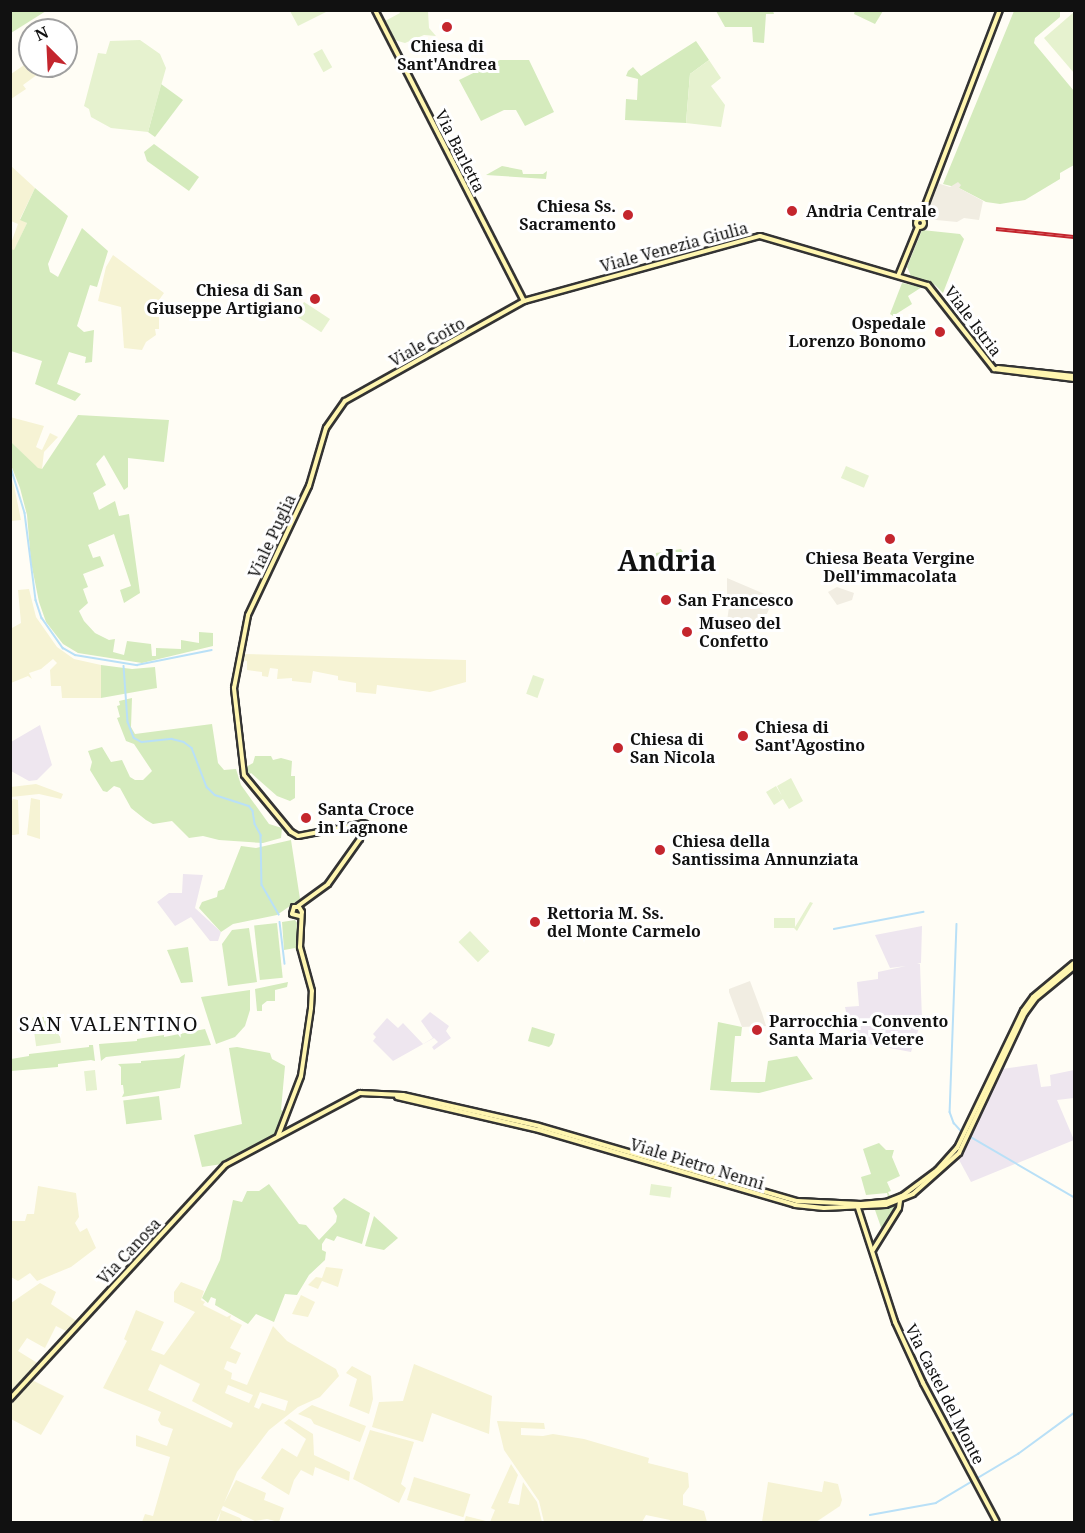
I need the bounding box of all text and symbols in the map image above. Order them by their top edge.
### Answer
north arrow [18,18,78,78]
marker: Chiesa di Sant'Andrea [440,20,454,34]
text: N [31,21,52,46]
place label: Chiesa di Sant'Andrea [397,36,497,74]
street label: Via Barletta [431,107,489,195]
place label: Chiesa Ss. Sacramento [519,196,616,234]
place label: Andria Centrale [806,201,936,221]
marker: Andria Centrale [783,202,801,220]
marker: Chiesa Ss. Sacramento [621,208,635,222]
street label: Viale Venezia Giulia [598,218,750,276]
place label: Chiesa di San Giuseppe Artigiano [146,280,303,318]
street label: Viale Istria [940,282,1006,360]
marker: Chiesa di San Giuseppe Artigiano [308,292,322,306]
street label: Viale Goito [386,313,468,371]
place label: Ospedale Lorenzo Bonomo [788,313,926,351]
marker: Ospedale Lorenzo Bonomo [931,323,949,341]
street label: Viale Puglia [244,491,300,581]
marker: Chiesa Beata Vergine Dell'immacolata [883,532,897,546]
district label: Andria [617,543,717,577]
place label: Chiesa Beata Vergine Dell'immacolata [805,548,975,586]
place label: San Francesco [678,590,793,610]
marker: San Francesco [659,593,673,607]
place label: Museo del Confetto [699,613,781,651]
marker: Museo del Confetto [680,625,694,639]
place label: Chiesa di Sant'Agostino [755,717,865,755]
place label: Chiesa di San Nicola [630,729,715,767]
marker: Chiesa di Sant'Agostino [736,729,750,743]
marker: Chiesa di San Nicola [611,741,625,755]
place label: Santa Croce in Lagnone [318,799,414,837]
marker: Santa Croce in Lagnone [299,811,313,825]
place label: Chiesa della Santissima Annunziata [672,831,859,869]
marker: Chiesa della Santissima Annunziata [653,843,667,857]
place label: Rettoria M. Ss. del Monte Carmelo [547,903,701,941]
marker: Rettoria M. Ss. del Monte Carmelo [528,915,542,929]
district label: SAN VALENTINO [19,1011,199,1035]
place label: Parrocchia - Convento Santa Maria Vetere [769,1011,948,1049]
marker: Parrocchia - Convento Santa Maria Vetere [750,1023,764,1037]
street label: Viale Pietro Nenni [628,1134,766,1194]
street label: Via Canosa [93,1214,165,1288]
street label: Via Castel del Monte [901,1321,989,1467]

